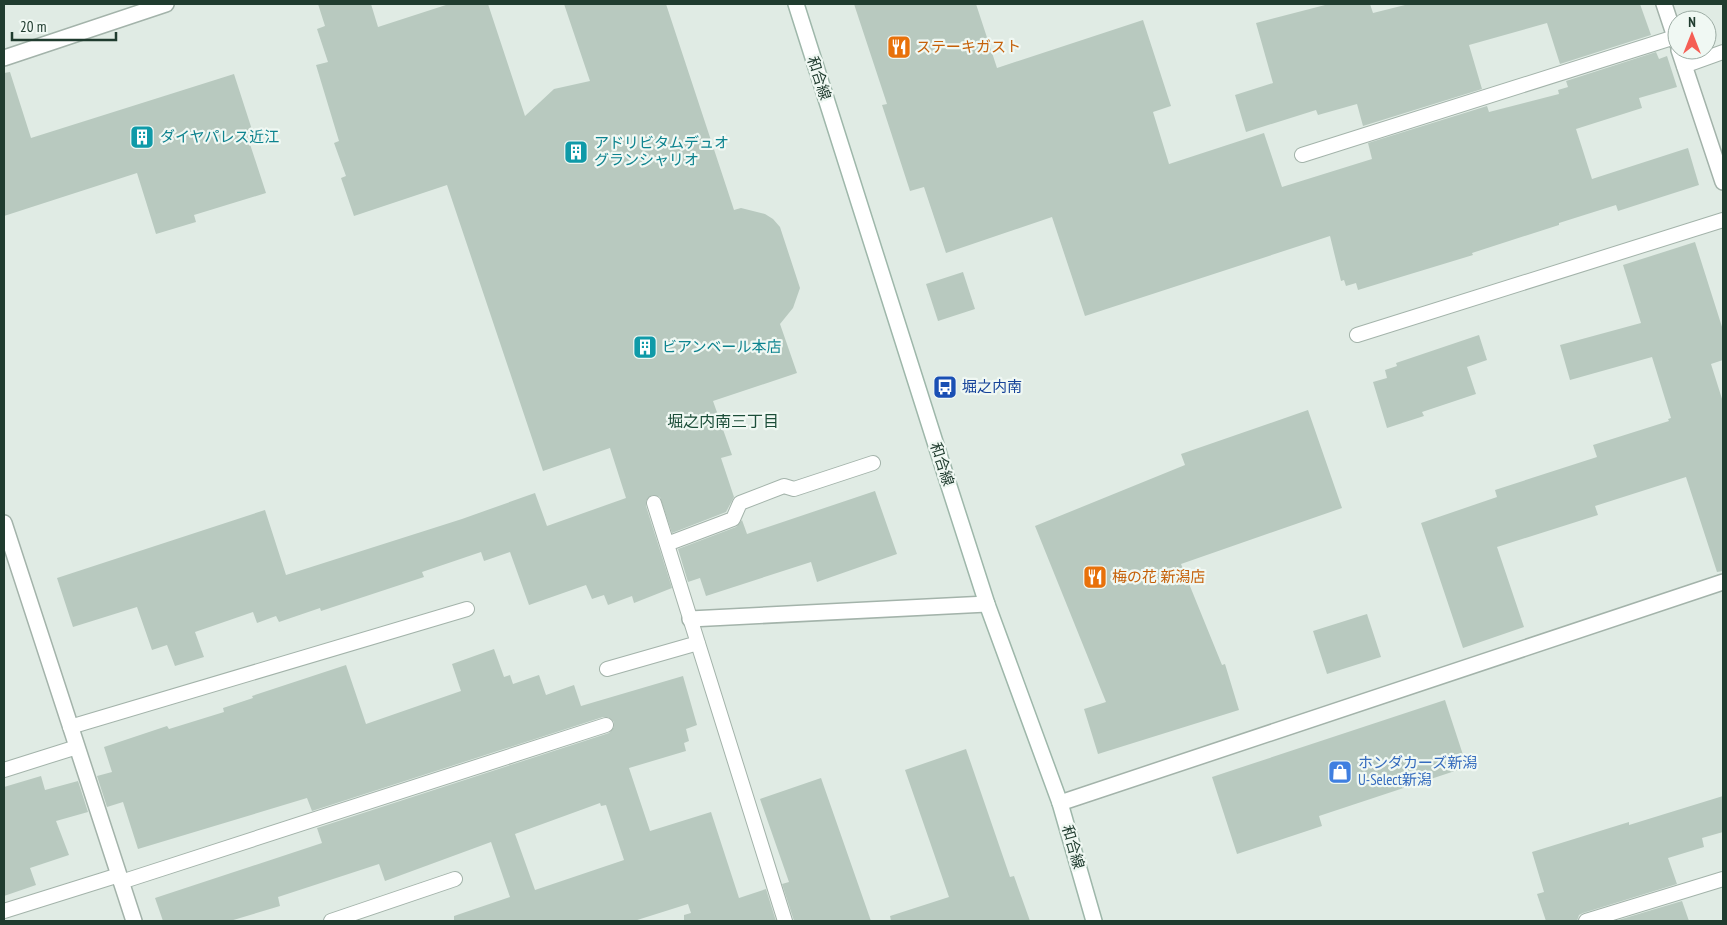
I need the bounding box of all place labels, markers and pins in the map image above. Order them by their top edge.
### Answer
restaurant icon: ステーキガスト [886,34,912,60]
place label: ステーキガスト [916,37,1021,56]
building icon: ダイヤパレス近江 [129,124,155,150]
place label: ダイヤパレス近江 [160,127,279,146]
place label: アドリビタムデュオ グランシャリオ [594,133,729,169]
building icon: アドリビタムデュオ グランシャリオ [563,139,589,165]
building icon: ビアンベール本店 [632,334,658,360]
place label: ビアンベール本店 [662,337,781,356]
bus stop icon: 堀之内南 [932,374,958,400]
place label: 堀之内南 [962,377,1022,396]
restaurant icon: 梅の花 新潟店 [1082,564,1108,590]
place label: 梅の花 新潟店 [1112,567,1205,586]
place label: ホンダカーズ新潟 U-Select新潟 [1358,753,1477,789]
shop icon: ホンダカーズ新潟 U-Select新潟 [1327,759,1353,785]

